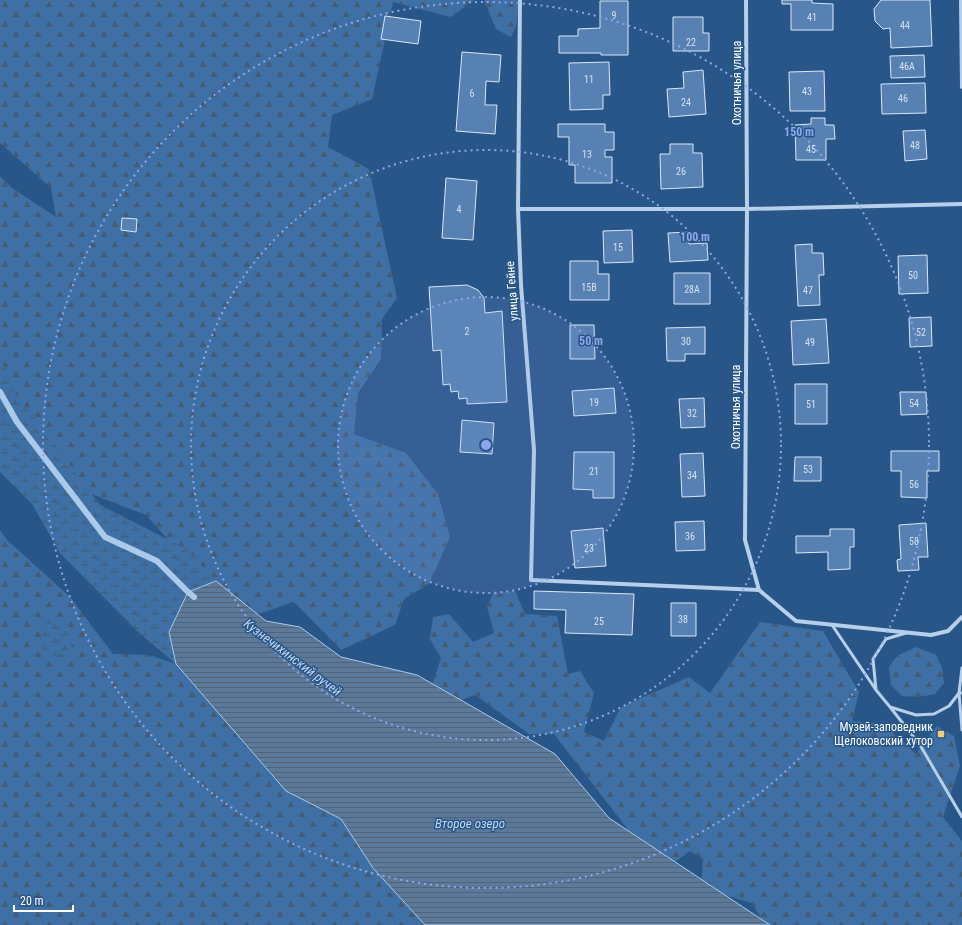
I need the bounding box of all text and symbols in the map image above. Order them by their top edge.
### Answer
house number: 9 [612,10,617,21]
house number: 41 [807,12,817,23]
house number: 44 [900,20,910,31]
house number: 22 [686,37,696,48]
street label: Охотничья улица [730,40,744,125]
house number: 46А [899,61,915,72]
house number: 11 [584,74,594,85]
house number: 43 [802,86,812,97]
house number: 6 [470,88,475,99]
house number: 46 [898,93,908,104]
house number: 24 [681,97,691,108]
text: 150 m [784,125,814,139]
house number: 48 [910,140,920,151]
house number: 45 [806,144,816,155]
house number: 13 [582,149,592,160]
house number: 26 [676,166,686,177]
house number: 4 [457,204,462,215]
text: 100 m [680,230,710,244]
house number: 15 [613,242,623,253]
street label: улица Гейне [503,260,521,321]
house number: 50 [908,270,918,281]
house number: 15В [581,282,597,293]
house number: 28А [684,284,700,295]
house number: 47 [803,285,813,296]
house number: 2 [465,326,470,337]
house number: 52 [916,327,926,338]
text: 50 m [579,334,603,348]
house number: 30 [681,336,691,347]
house number: 49 [805,337,815,348]
street label: Охотничья улица [729,364,743,449]
house number: 19 [589,397,599,408]
house number: 54 [909,398,919,409]
house number: 51 [806,399,816,410]
house number: 32 [687,408,697,419]
centre of rings [479,438,493,452]
house number: 53 [803,464,813,475]
house number: 21 [589,466,599,477]
house number: 34 [687,470,697,481]
house number: 56 [909,479,919,490]
house number: 36 [685,531,695,542]
house number: 58 [909,536,919,547]
house number: 23 [584,543,594,554]
house number: 38 [678,614,688,625]
water label: Кузнечихинский ручей [241,616,345,699]
house number: 25 [594,616,604,627]
place label: Музей-заповедник Щелоковский хутор [834,720,933,748]
marker: Музей-заповедник Щелоковский хутор [936,729,946,739]
water label: Второе озеро [435,816,505,831]
scale bar [14,887,73,913]
text: 20 m [20,894,44,908]

